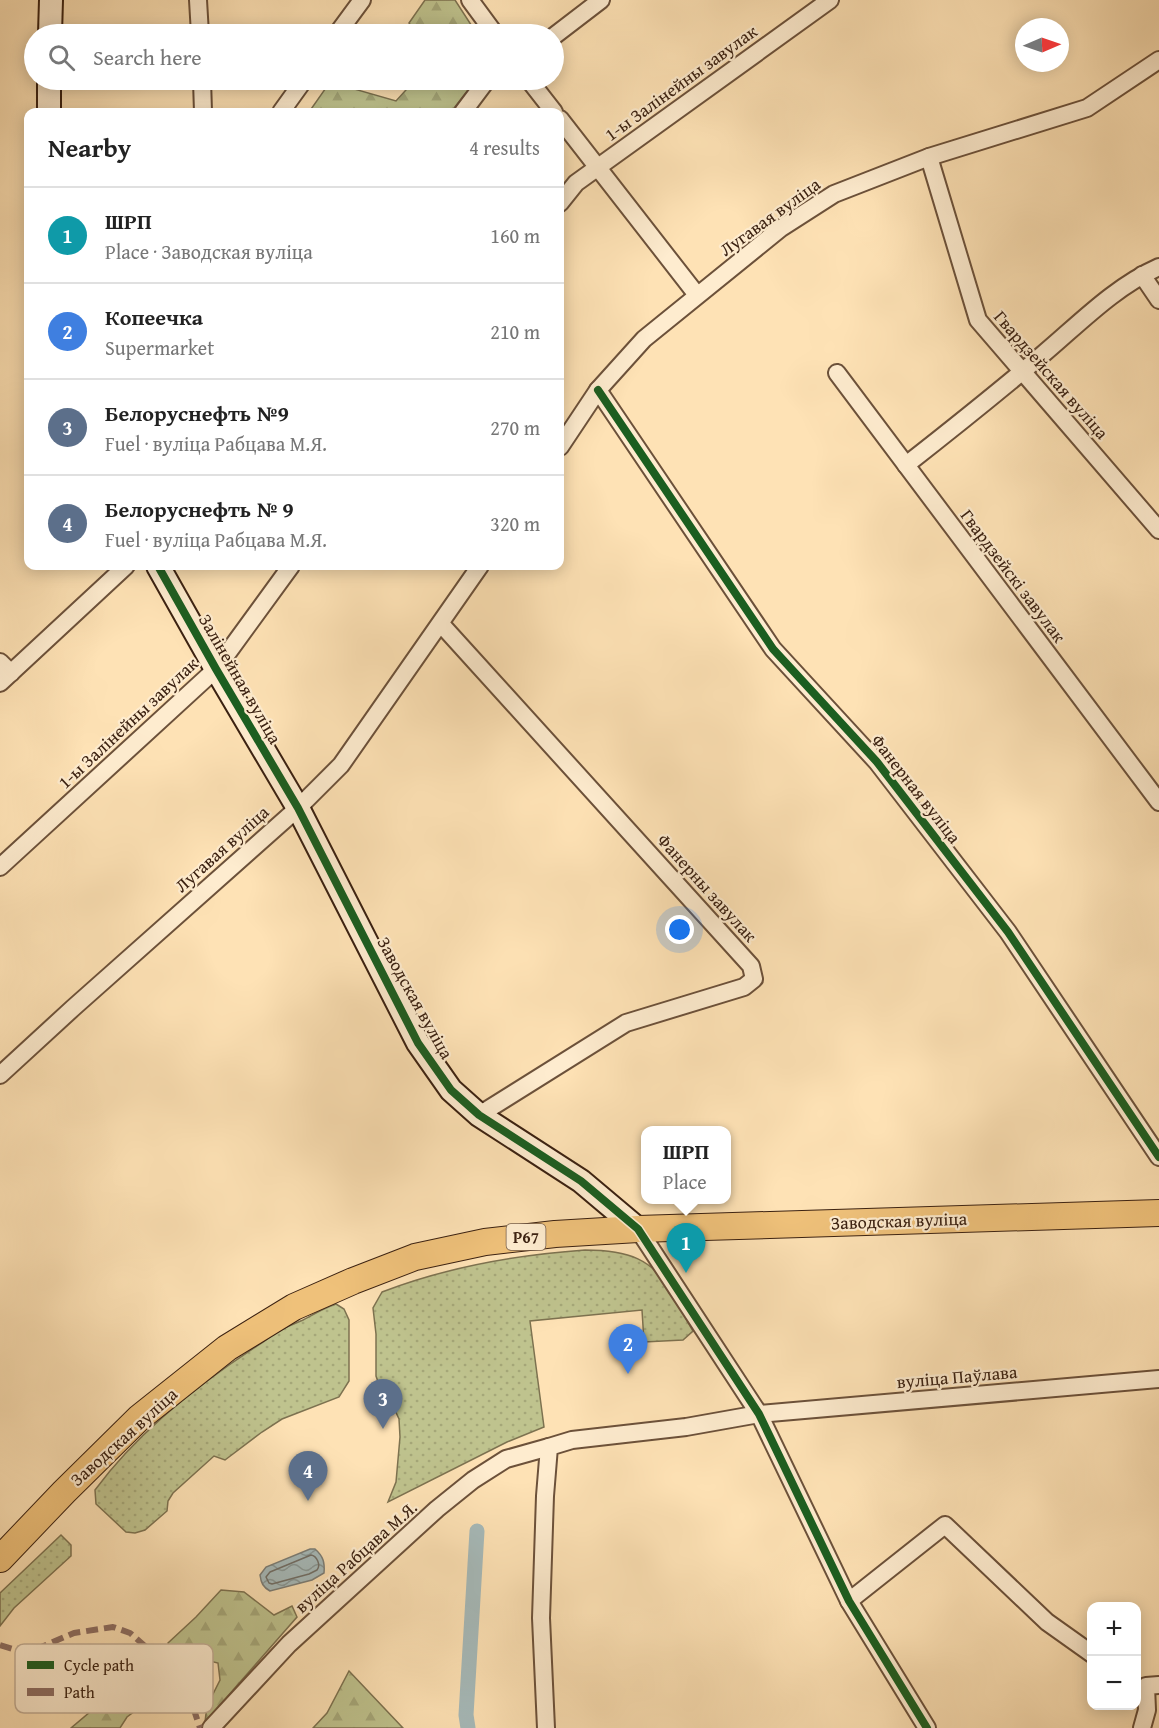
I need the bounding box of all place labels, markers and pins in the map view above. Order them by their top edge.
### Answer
pin: 1 [666,1224,706,1273]
pin: 2 [608,1324,648,1374]
pin: 3 [364,1380,403,1429]
pin: 4 [288,1452,328,1501]

